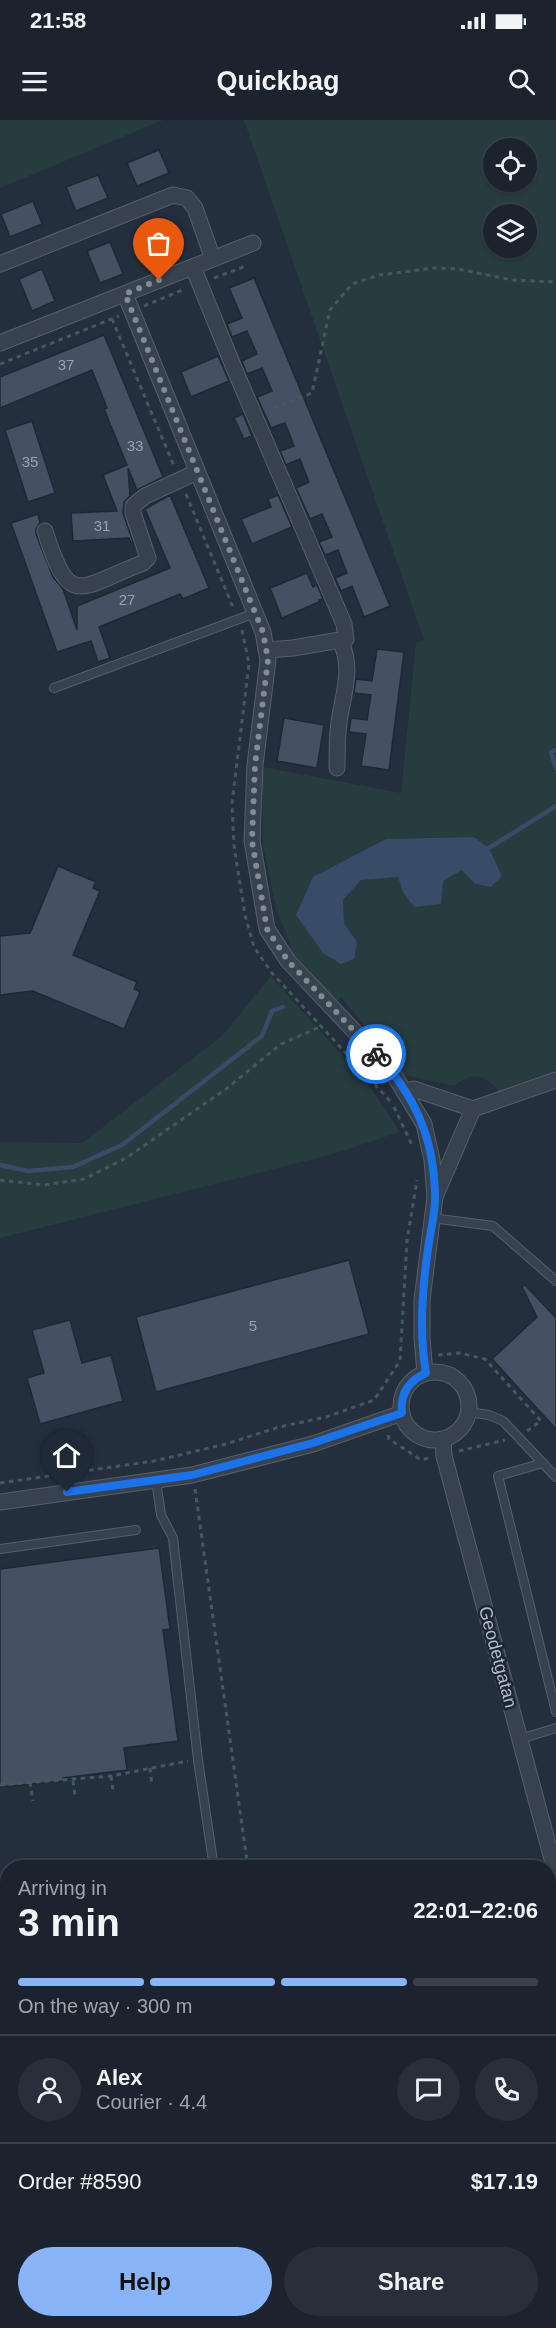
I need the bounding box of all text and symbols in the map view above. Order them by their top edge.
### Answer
text: 21:58 [30,8,86,33]
icon: menu [18,65,51,98]
icon: search [505,65,538,98]
text: Quickbag [216,66,340,96]
map controls [483,138,537,258]
button: locate [483,138,537,192]
button: layers [483,204,537,258]
pin [133,218,184,280]
icon: bag [142,227,175,260]
house number: 37 [58,356,74,373]
house number: 33 [127,437,143,454]
house number: 35 [22,453,38,470]
house number: 31 [94,517,110,534]
house number: 27 [119,591,135,608]
courier [346,1024,406,1084]
icon: bike [360,1038,393,1071]
house number: 5 [249,1317,257,1334]
pin [41,1430,92,1492]
icon: home [50,1439,83,1472]
street label: Geodetgatan [475,1604,521,1710]
text: Arriving in [18,1877,107,1899]
text: 22:01–22:06 [413,1898,538,1923]
text: 3 min [18,1901,120,1944]
text: On the way · 300 m [18,1995,193,2017]
button: person [18,2058,81,2121]
button: chat [397,2058,460,2121]
button: phone [475,2058,538,2121]
text: Alex [96,2065,142,2090]
text: Courier · 4.4 [96,2091,207,2113]
text: Order #8590 [18,2169,142,2194]
text: $17.19 [471,2169,538,2194]
button: Help [18,2247,272,2316]
button: Share [284,2247,538,2316]

